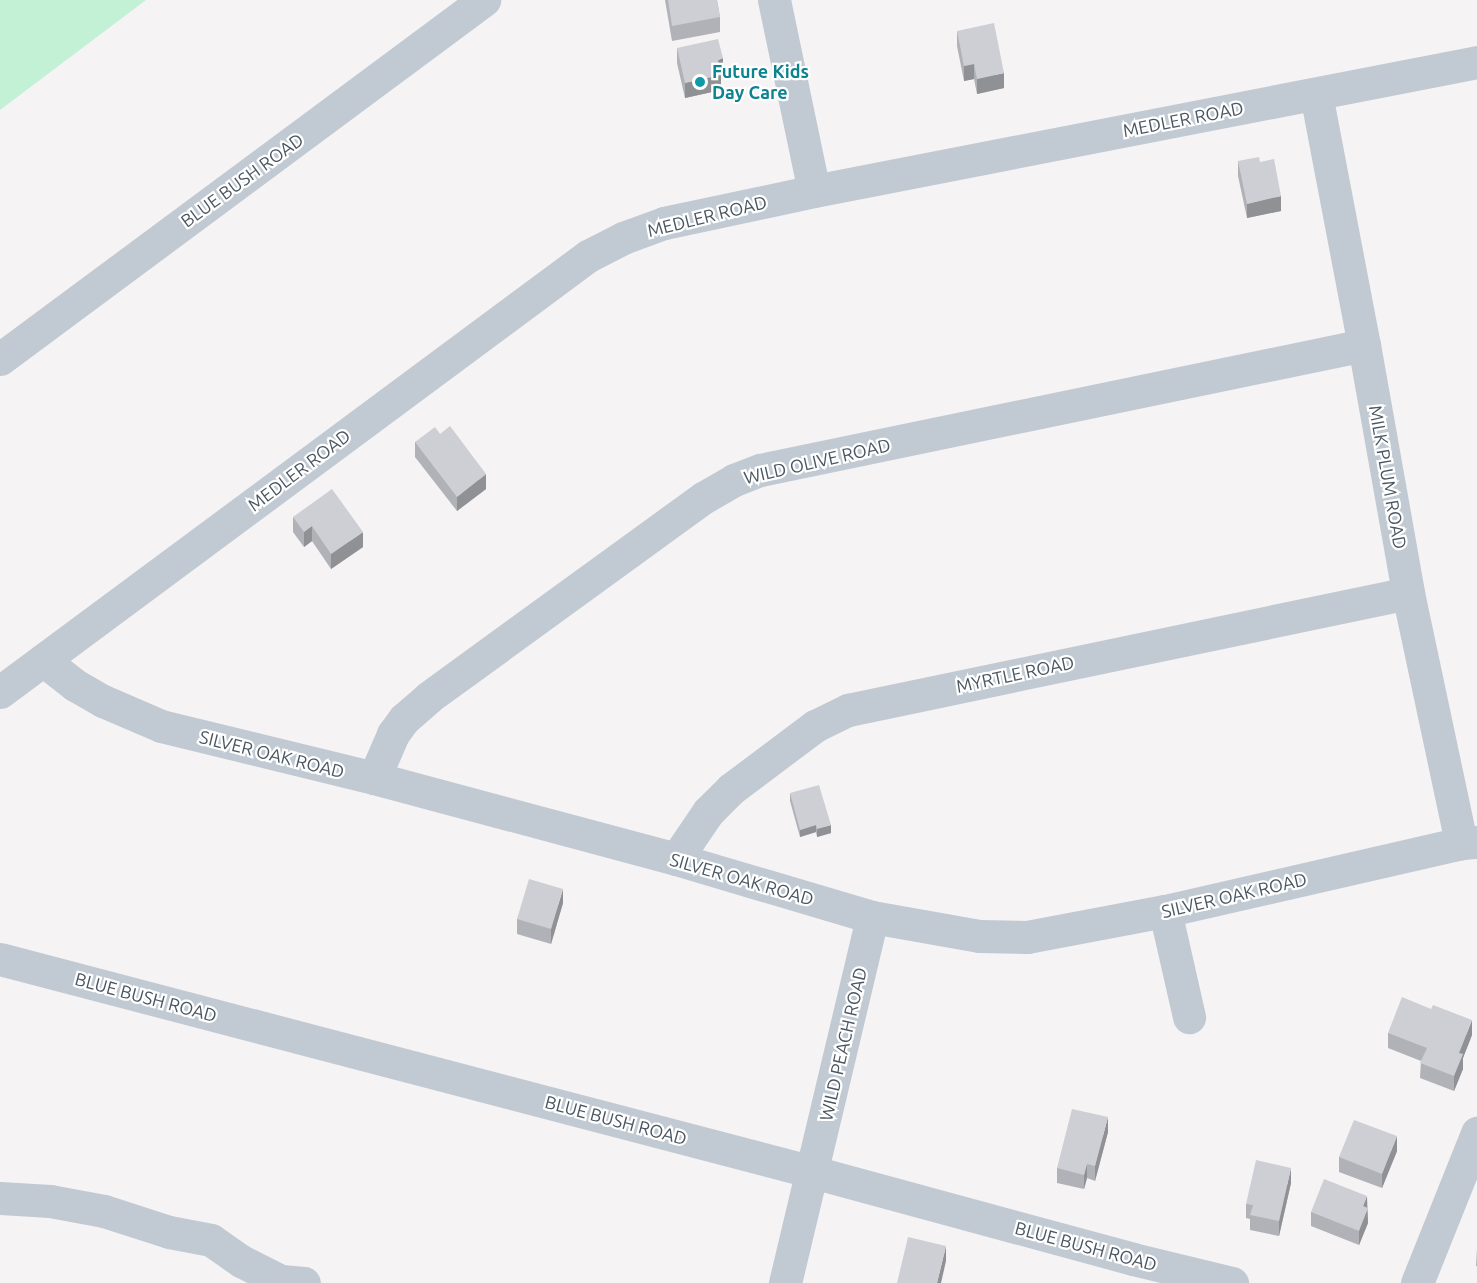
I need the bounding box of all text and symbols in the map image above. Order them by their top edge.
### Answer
place label: Future Kids Day Care [712,61,809,104]
marker: Future Kids Day Care [693,75,707,89]
street label: MEDLER ROAD [1121,97,1245,141]
street label: BLUE BUSH ROAD [177,128,307,232]
street label: MEDLER ROAD [645,191,769,241]
street label: MILK PLUM ROAD [1365,403,1411,551]
street label: MEDLER ROAD [244,425,354,515]
street label: WILD OLIVE ROAD [741,434,893,488]
street label: MYRTLE ROAD [954,651,1076,697]
street label: SILVER OAK ROAD [197,726,347,782]
street label: SILVER OAK ROAD [668,848,816,910]
street label: SILVER OAK ROAD [1159,868,1309,922]
street label: WILD PEACH ROAD [815,965,871,1123]
street label: BLUE BUSH ROAD [73,968,219,1026]
street label: BLUE BUSH ROAD [543,1091,689,1149]
street label: BLUE BUSH ROAD [1013,1217,1159,1275]

